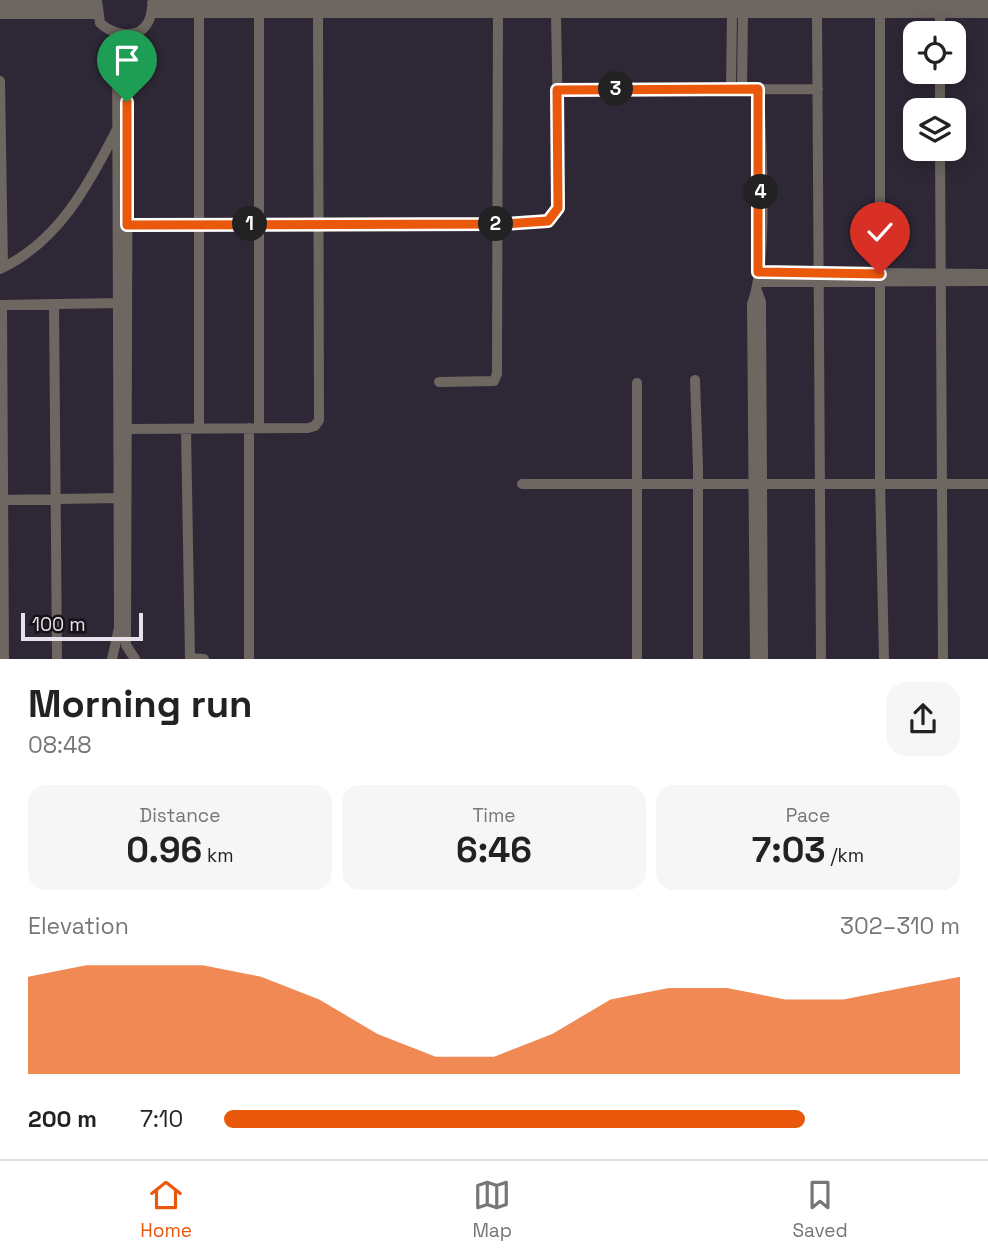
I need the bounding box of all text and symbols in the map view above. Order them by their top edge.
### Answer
map controls [903,21,966,161]
button: locate [903,21,966,84]
pin [97,30,157,102]
icon: arrive [108,41,146,79]
pin: 3 [598,72,634,106]
text: 3 [610,76,621,101]
button: layers [903,98,966,161]
pin: 4 [744,174,778,210]
text: 4 [754,179,767,204]
pin [850,202,910,274]
pin: 1 [232,206,268,242]
pin: 2 [478,206,514,242]
text: 1 [245,211,254,236]
text: 2 [490,211,501,236]
icon: check [861,213,899,251]
scale bar [21,610,144,641]
text: 100 m [32,612,86,637]
text: Morning run [28,680,253,728]
button: share [886,682,960,756]
text: 08:48 [28,730,92,760]
text: Distance [140,803,220,828]
text: Time [472,803,516,828]
text: Pace [786,803,830,828]
text: 0.96 [126,828,202,872]
text: 6:46 [456,828,532,872]
text: 7:03 [752,828,826,872]
text: km [202,843,234,868]
text: /km [826,843,864,868]
text: Elevation [28,911,129,941]
text: 302–310 m [840,911,960,941]
text: 200 m [28,1104,97,1134]
text: 7:10 [140,1104,183,1134]
tab: Home [140,1176,192,1243]
tab: Map [472,1176,512,1243]
tab: Saved [792,1176,848,1243]

